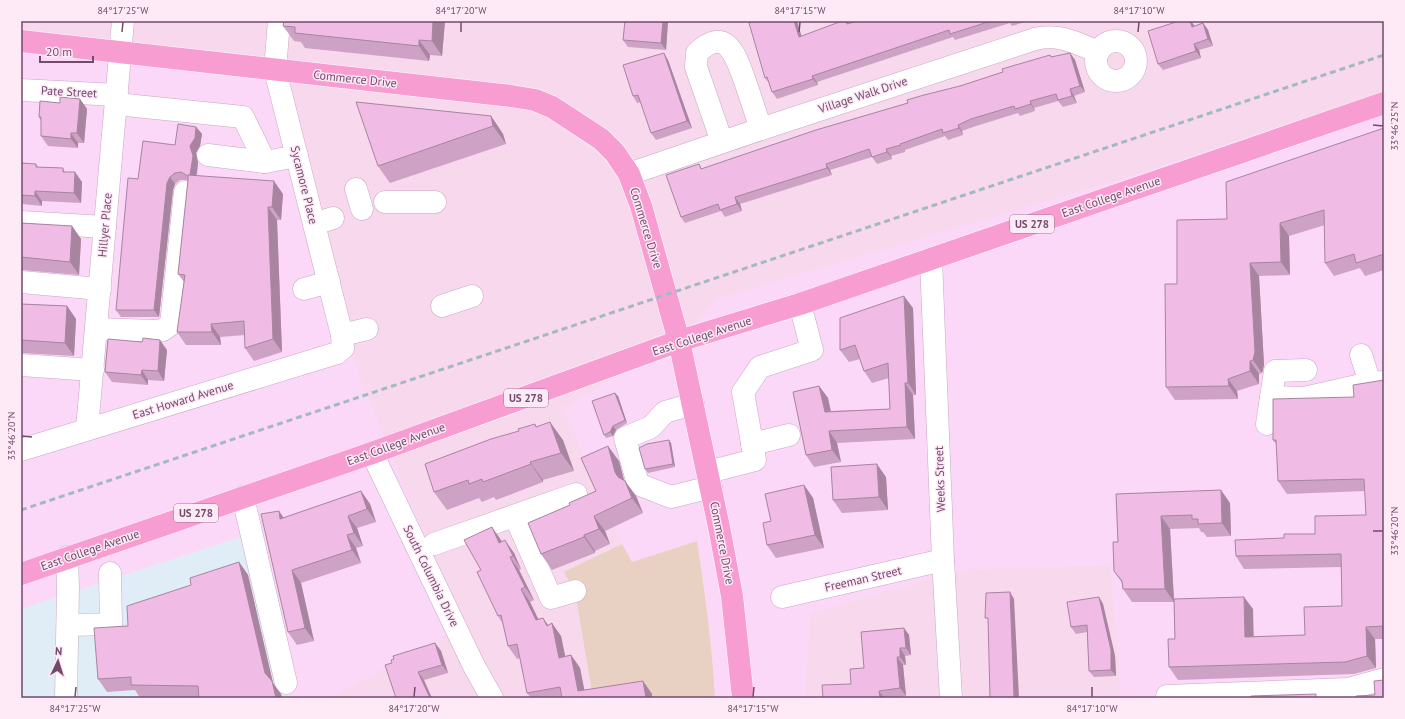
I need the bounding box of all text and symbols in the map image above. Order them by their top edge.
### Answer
text: 84°17'25"W [97,4,149,17]
text: 84°17'20"W [435,4,487,17]
text: 84°17'15"W [774,4,826,17]
text: 84°17'10"W [1113,4,1165,17]
scale bar [40,38,93,64]
text: 20 m [46,44,72,59]
street label: Commerce Drive [313,67,398,90]
street label: Village Walk Drive [815,73,909,116]
street label: Pate Street [41,83,97,100]
text: 33°46'25"N [1388,101,1401,151]
street label: Sycamore Place [288,144,321,226]
street label: East College Avenue [1060,173,1162,220]
street label: Commerce Drive [627,186,666,270]
street label: Hillyer Place [94,192,115,258]
road number: US 278 [1010,215,1054,233]
street label: East College Avenue [650,312,753,359]
street label: East Howard Avenue [131,377,235,422]
road number: US 278 [504,389,548,407]
text: 33°46'20"N [5,411,18,461]
street label: East College Avenue [345,419,447,468]
street label: Weeks Street [931,446,948,512]
street label: Commerce Drive [707,500,738,585]
road number: US 278 [174,504,218,522]
text: 33°46'20"N [1388,506,1401,556]
street label: South Columbia Drive [400,522,463,629]
street label: East College Avenue [39,526,141,573]
street label: Freeman Street [823,562,903,595]
north arrow [38,641,78,681]
text: N [55,644,63,658]
text: 84°17'25"W [49,702,101,715]
text: 84°17'20"W [388,702,440,715]
text: 84°17'15"W [727,702,779,715]
text: 84°17'10"W [1066,702,1118,715]

